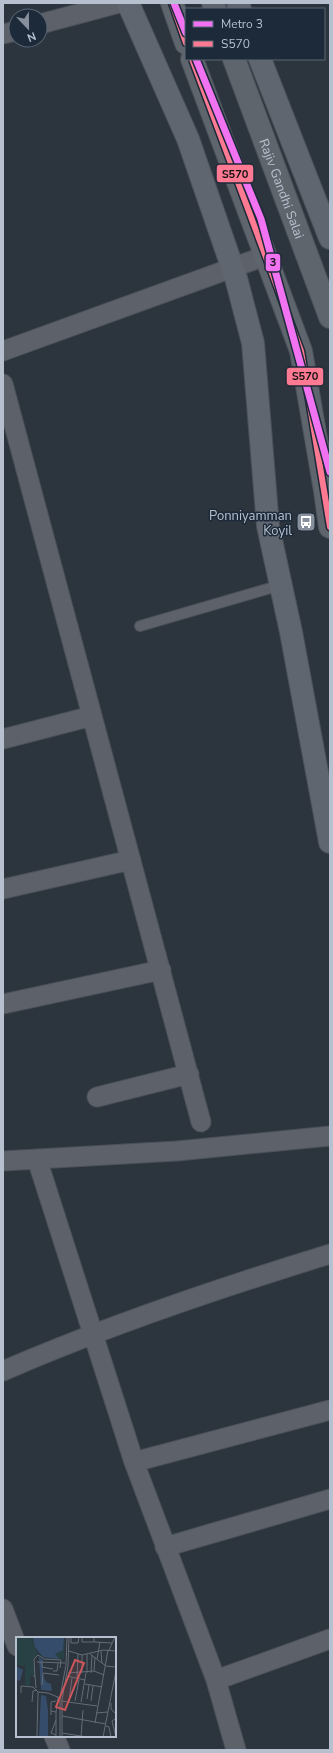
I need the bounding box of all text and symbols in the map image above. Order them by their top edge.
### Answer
north arrow [8,8,48,48]
legend [185,8,325,60]
text: Metro 3 [221,16,263,32]
text: N [25,28,38,45]
text: S570 [221,36,250,52]
street label: Rajiv Gandhi Salai [254,136,308,241]
line badge: S570 [216,164,254,183]
text: S570 [222,167,249,182]
line badge: 3 [265,253,281,272]
text: 3 [270,255,276,270]
line badge: S570 [286,367,324,386]
text: S570 [292,369,319,384]
place label: Ponniyamman Koyil [209,507,292,540]
bus stop icon: Ponniyamman Koyil [295,511,317,533]
inset map [16,1637,116,1737]

